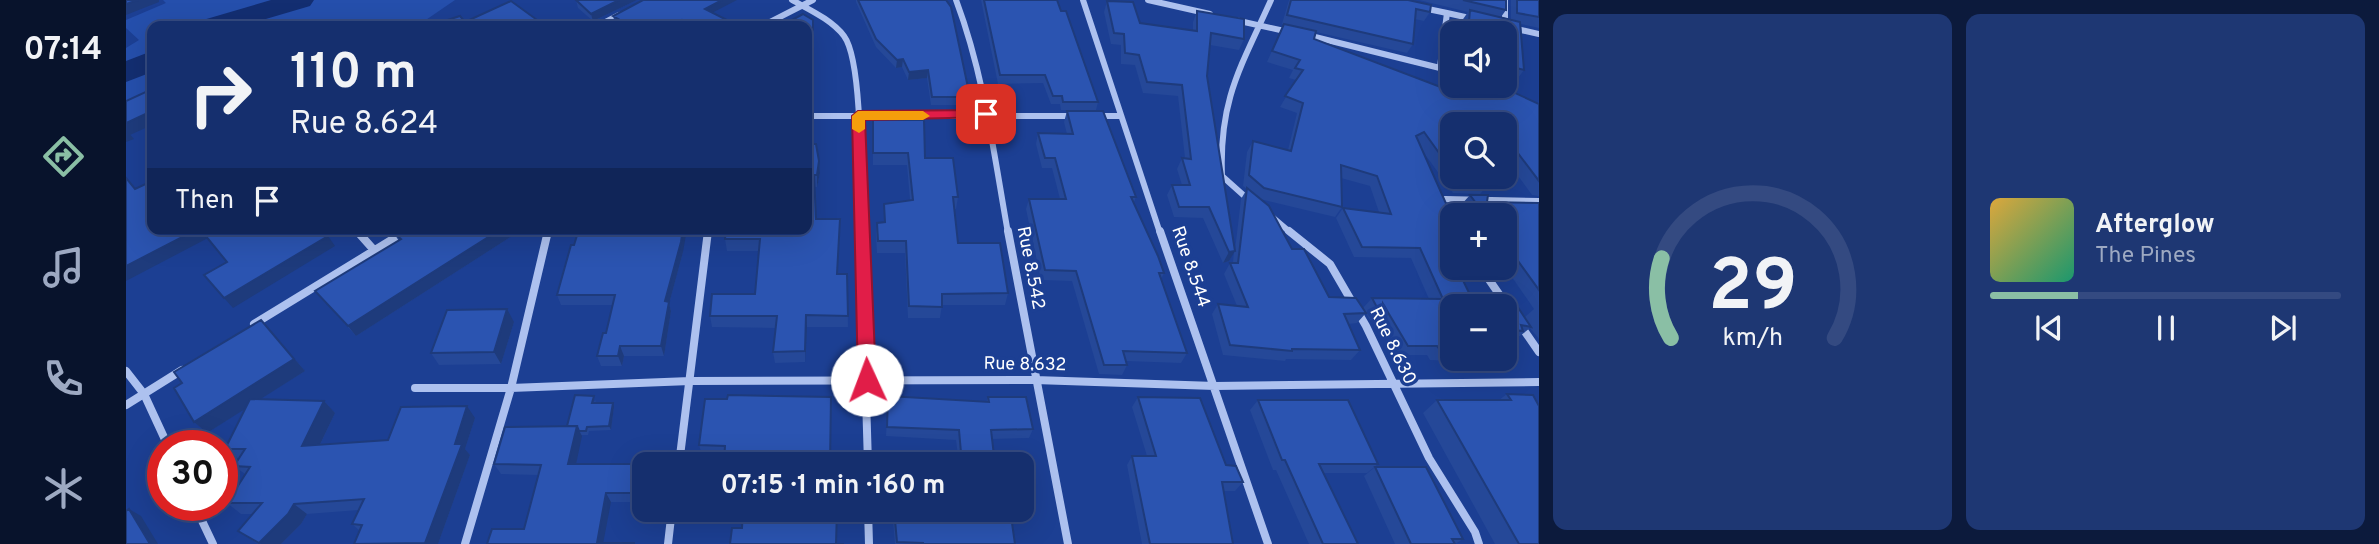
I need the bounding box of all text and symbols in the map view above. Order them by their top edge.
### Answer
map controls [1440,21,1517,371]
button: sound [1440,21,1517,98]
text: 07:14 [24,31,102,71]
text: 110 m [290,44,417,106]
icon: right [175,49,266,140]
pin [956,84,1016,144]
icon: arrive [967,95,1005,133]
text: Rue 8.624 [290,105,438,145]
button: search [1440,112,1517,189]
icon: directions [39,132,88,181]
icon: arrive [248,182,286,220]
text: Then [175,185,234,218]
button: + [1440,203,1517,280]
text: Afterglow [2095,209,2215,242]
street label: Rue 8.544 [1165,223,1215,311]
street label: Rue 8.542 [1011,224,1049,312]
text: The Pines [2095,242,2196,271]
icon: music [39,243,88,292]
text: 29 [1708,244,1797,336]
button: − [1440,294,1517,371]
street label: Rue 8.630 [1363,303,1421,389]
icon: previous [2030,309,2068,347]
icon: pause [2147,309,2185,347]
icon: next [2264,309,2302,347]
text: km/h [1722,323,1783,355]
position arrow [830,343,904,417]
street label: Rue 8.632 [983,353,1067,377]
icon: phone [39,354,88,403]
speed limit sign: 30 [147,430,238,521]
icon: climate [39,464,88,513]
text: 07:15 · 1 min · 160 m [721,470,945,503]

